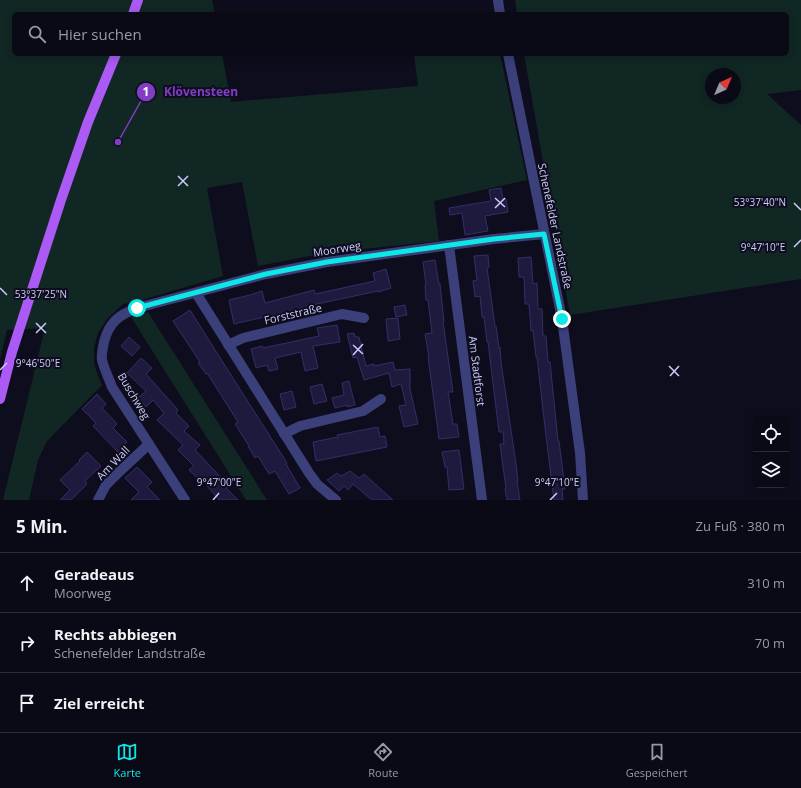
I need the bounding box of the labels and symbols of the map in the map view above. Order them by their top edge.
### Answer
north arrow [705,68,741,104]
callout: Klövensteen [136,80,247,104]
text: 1 [143,83,149,100]
text: Klövensteen [164,83,238,100]
street label: Schenefelder Landstraße [535,162,576,290]
text: 53°37'40"N [734,195,786,209]
street label: Moorweg [312,237,362,260]
text: 9°47'10"E [741,240,785,254]
text: 53°37'25"N [15,287,67,301]
route start [128,299,146,317]
street label: Forststraße [263,300,323,327]
route end [553,310,571,328]
street label: Am Stadtforst [466,335,489,407]
text: 9°46'50"E [16,356,60,370]
street label: Buschweg [115,370,154,422]
street label: Am Wall [93,442,133,483]
text: 9°47'00"E [197,475,241,489]
text: 9°47'10"E [535,475,579,489]

